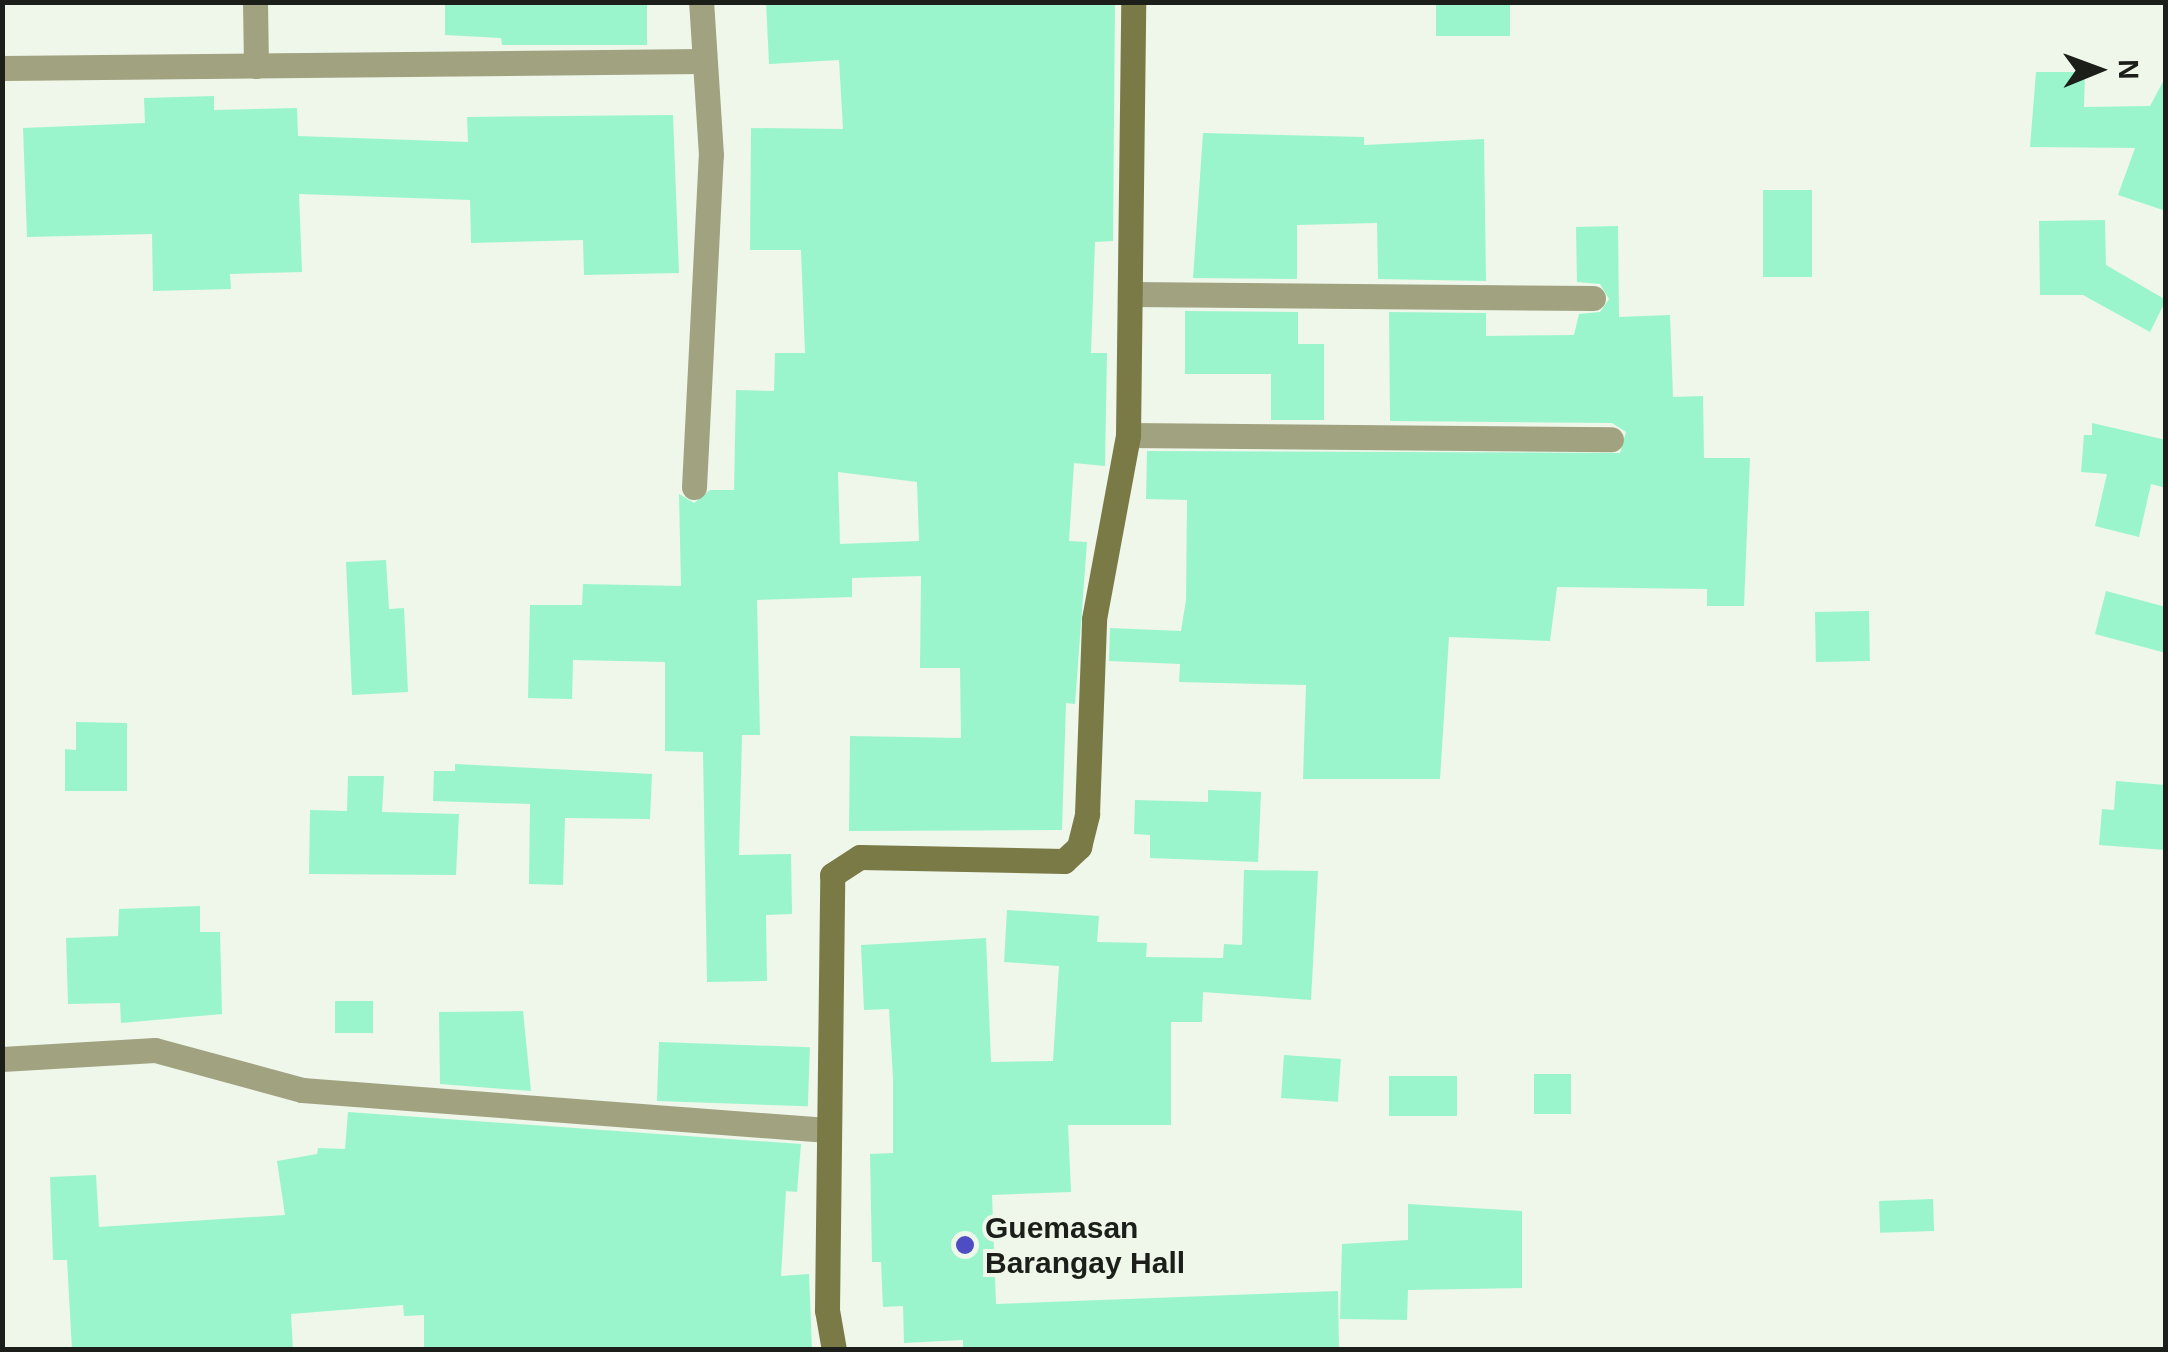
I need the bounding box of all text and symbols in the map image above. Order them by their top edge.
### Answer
north arrow [2048,20,2148,120]
text: N [2113,59,2144,80]
place label: Guemasan Barangay Hall [985,1210,1185,1280]
marker: Guemasan Barangay Hall [954,1234,976,1256]

